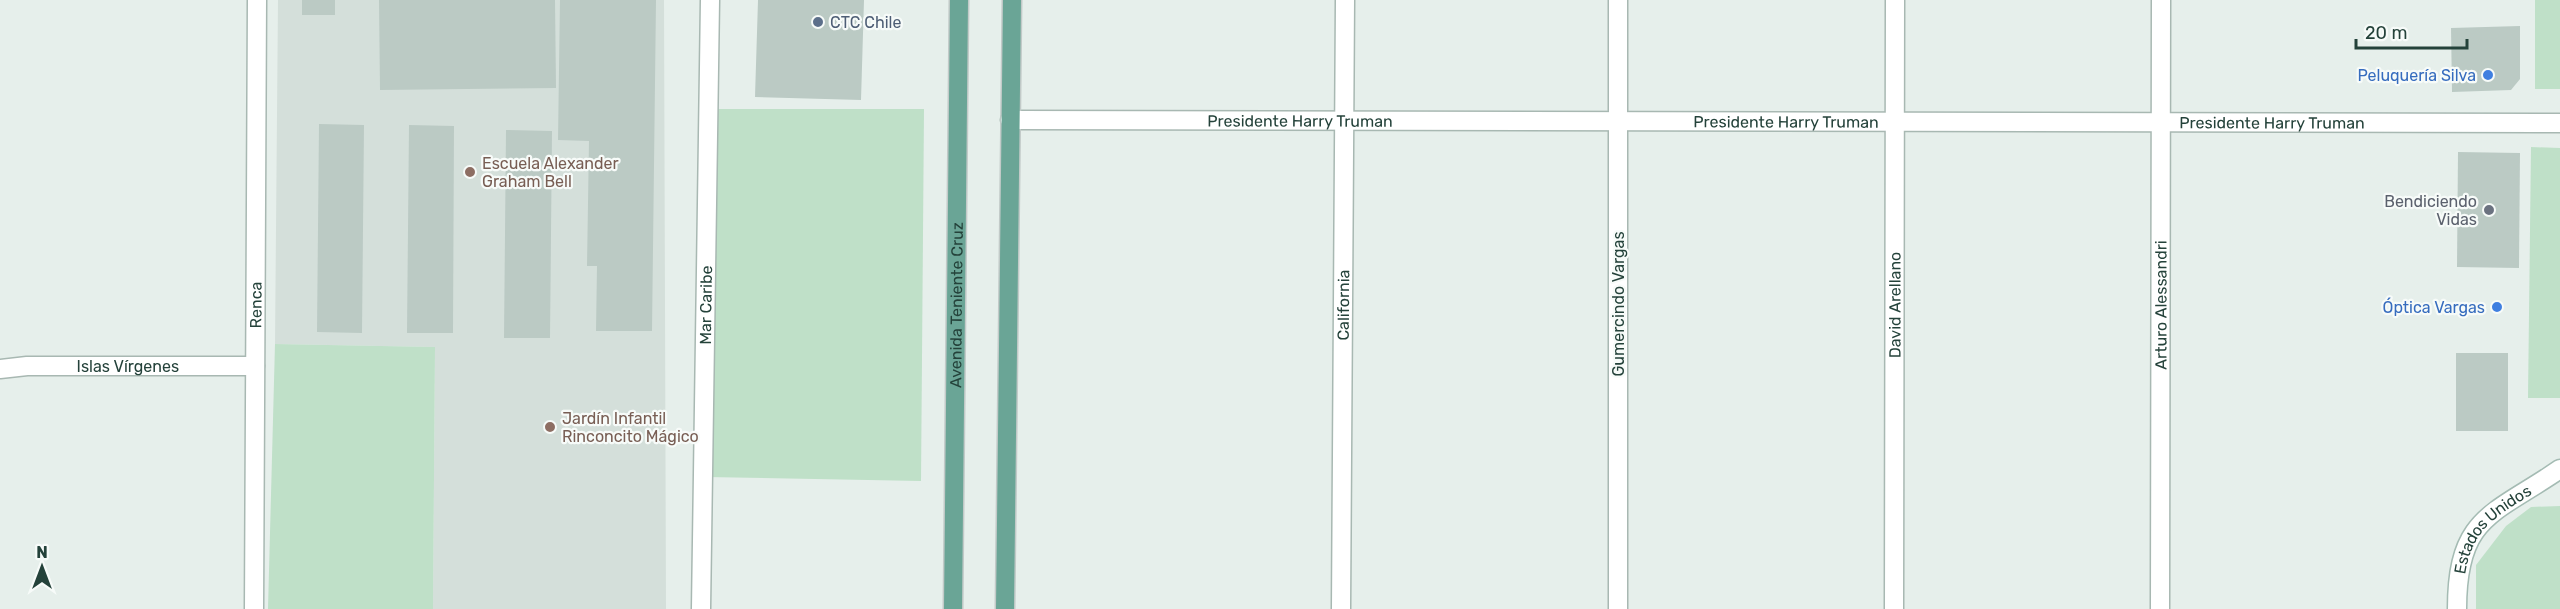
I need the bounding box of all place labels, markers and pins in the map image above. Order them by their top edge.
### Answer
place label: CTC Chile [830,13,901,32]
marker: CTC Chile [811,15,825,29]
place label: Peluquería Silva [2357,66,2476,85]
marker: Peluquería Silva [2481,68,2495,82]
place label: Escuela Alexander Graham Bell [482,154,619,191]
marker: Escuela Alexander Graham Bell [463,165,477,179]
place label: Bendiciendo Vidas [2384,192,2477,229]
marker: Bendiciendo Vidas [2482,203,2496,217]
place label: Óptica Vargas [2383,297,2485,317]
marker: Óptica Vargas [2490,300,2504,314]
place label: Jardín Infantil Rinconcito Mágico [562,409,699,446]
marker: Jardín Infantil Rinconcito Mágico [543,420,557,434]

